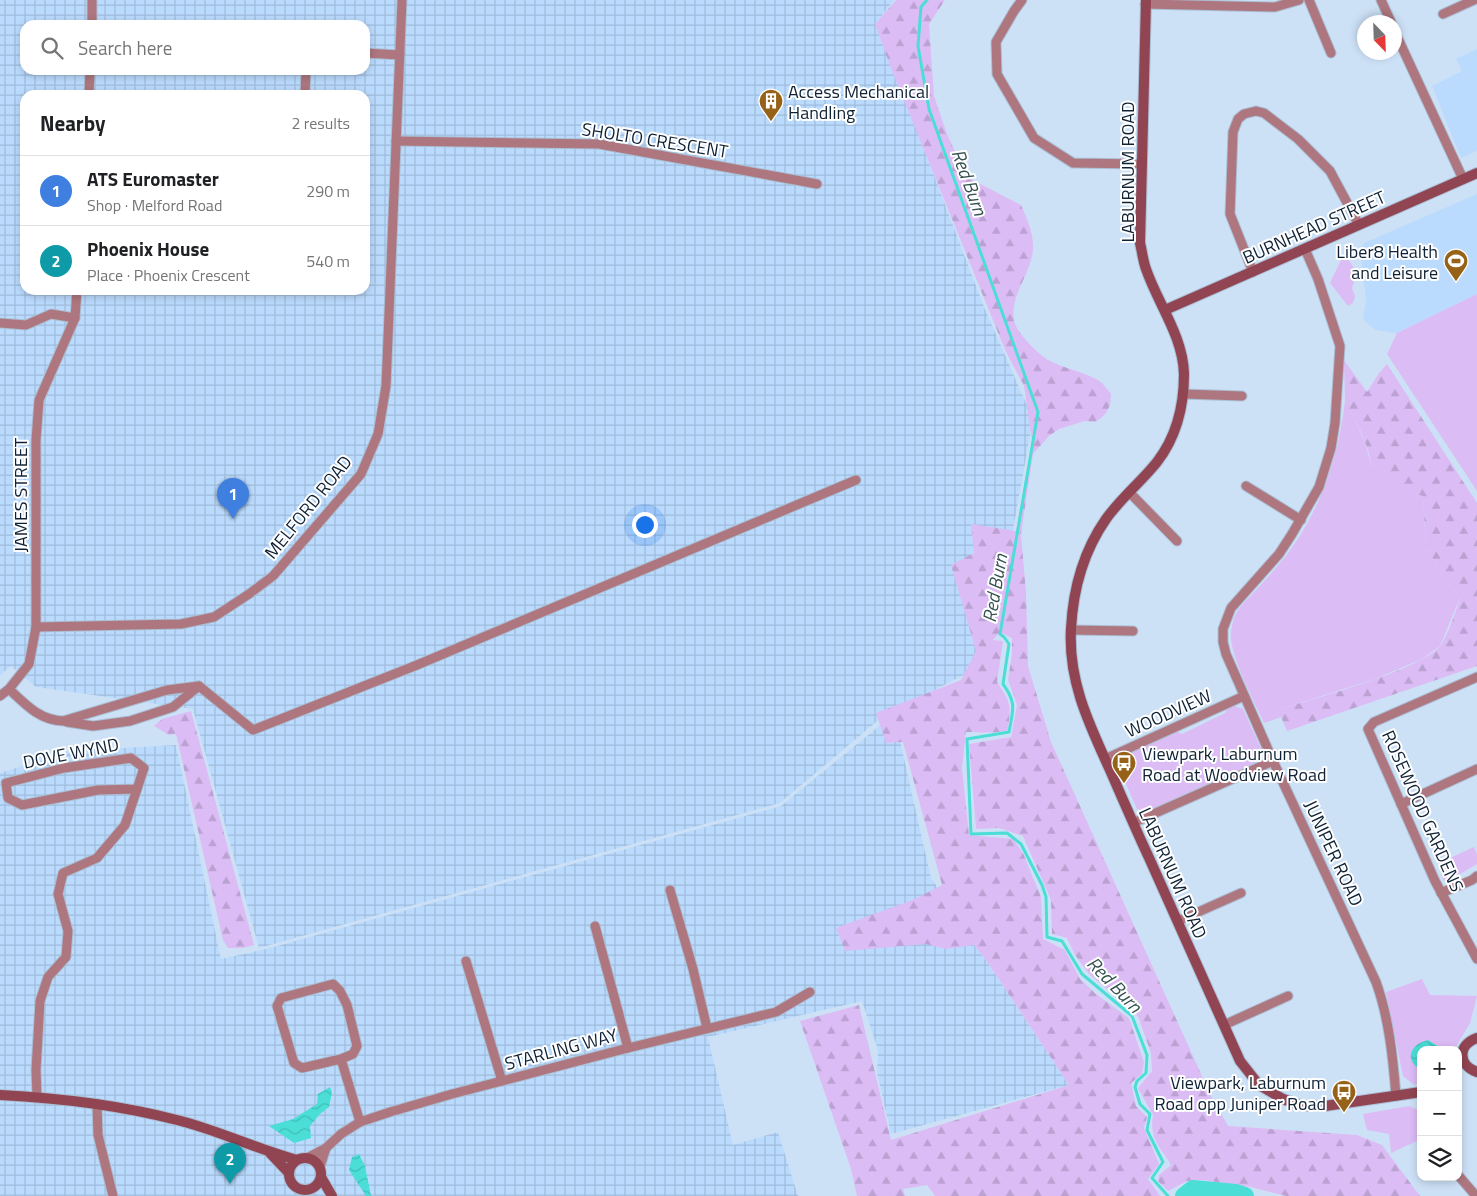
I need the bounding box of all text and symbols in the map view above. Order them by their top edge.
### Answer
north arrow [1357,15,1402,60]
search box [20,20,370,75]
text: Search here [78,33,172,62]
icon: search [38,34,66,62]
place label: Access Mechanical Handling [788,78,929,126]
building icon: Access Mechanical Handling [758,88,784,122]
street label: LABURNUM ROAD [1114,101,1141,243]
text: Nearby [40,107,105,139]
text: 2 results [291,111,350,135]
street label: SHOLTO CRESCENT [580,115,731,165]
water label: Red Burn [945,145,996,220]
text: ATS Euromaster [87,164,219,193]
text: 1 [52,179,60,203]
text: 290 m [306,179,350,203]
street label: BURNHEAD STREET [1238,183,1390,271]
text: Shop · Melford Road [87,193,222,217]
text: Phoenix House [87,234,209,263]
place label: Liber8 Health and Leisure [1336,238,1438,286]
sports icon: Liber8 Health and Leisure [1443,248,1469,282]
text: 2 [52,249,60,273]
text: 540 m [306,249,350,273]
text: Place · Phoenix Crescent [87,263,250,287]
street label: JAMES STREET [7,437,34,552]
street label: MELFORD ROAD [258,449,358,565]
pin: 1 [217,478,249,519]
your location [632,512,658,538]
water label: Red Burn [974,551,1014,624]
street label: WOODVIEW [1121,682,1216,744]
street label: ROSEWOOD GARDENS [1375,726,1471,896]
street label: DOVE WYND [21,730,121,776]
place label: Viewpark, Laburnum Road at Woodview Road [1142,740,1327,788]
bus stop icon: Viewpark, Laburnum Road at Woodview Road [1111,750,1137,784]
street label: JUNIPER ROAD [1298,796,1370,910]
street label: LABURNUM ROAD [1132,803,1214,943]
water label: Red Burn [1081,949,1150,1019]
street label: STARLING WAY [502,1021,621,1077]
map controls [1417,1046,1462,1181]
button: + [1417,1046,1462,1091]
place label: Viewpark, Laburnum Road opp Juniper Road [1155,1069,1326,1117]
bus stop icon: Viewpark, Laburnum Road opp Juniper Road [1331,1079,1357,1113]
button: − [1417,1091,1462,1136]
button: layers [1417,1136,1462,1181]
pin: 2 [214,1143,246,1184]

